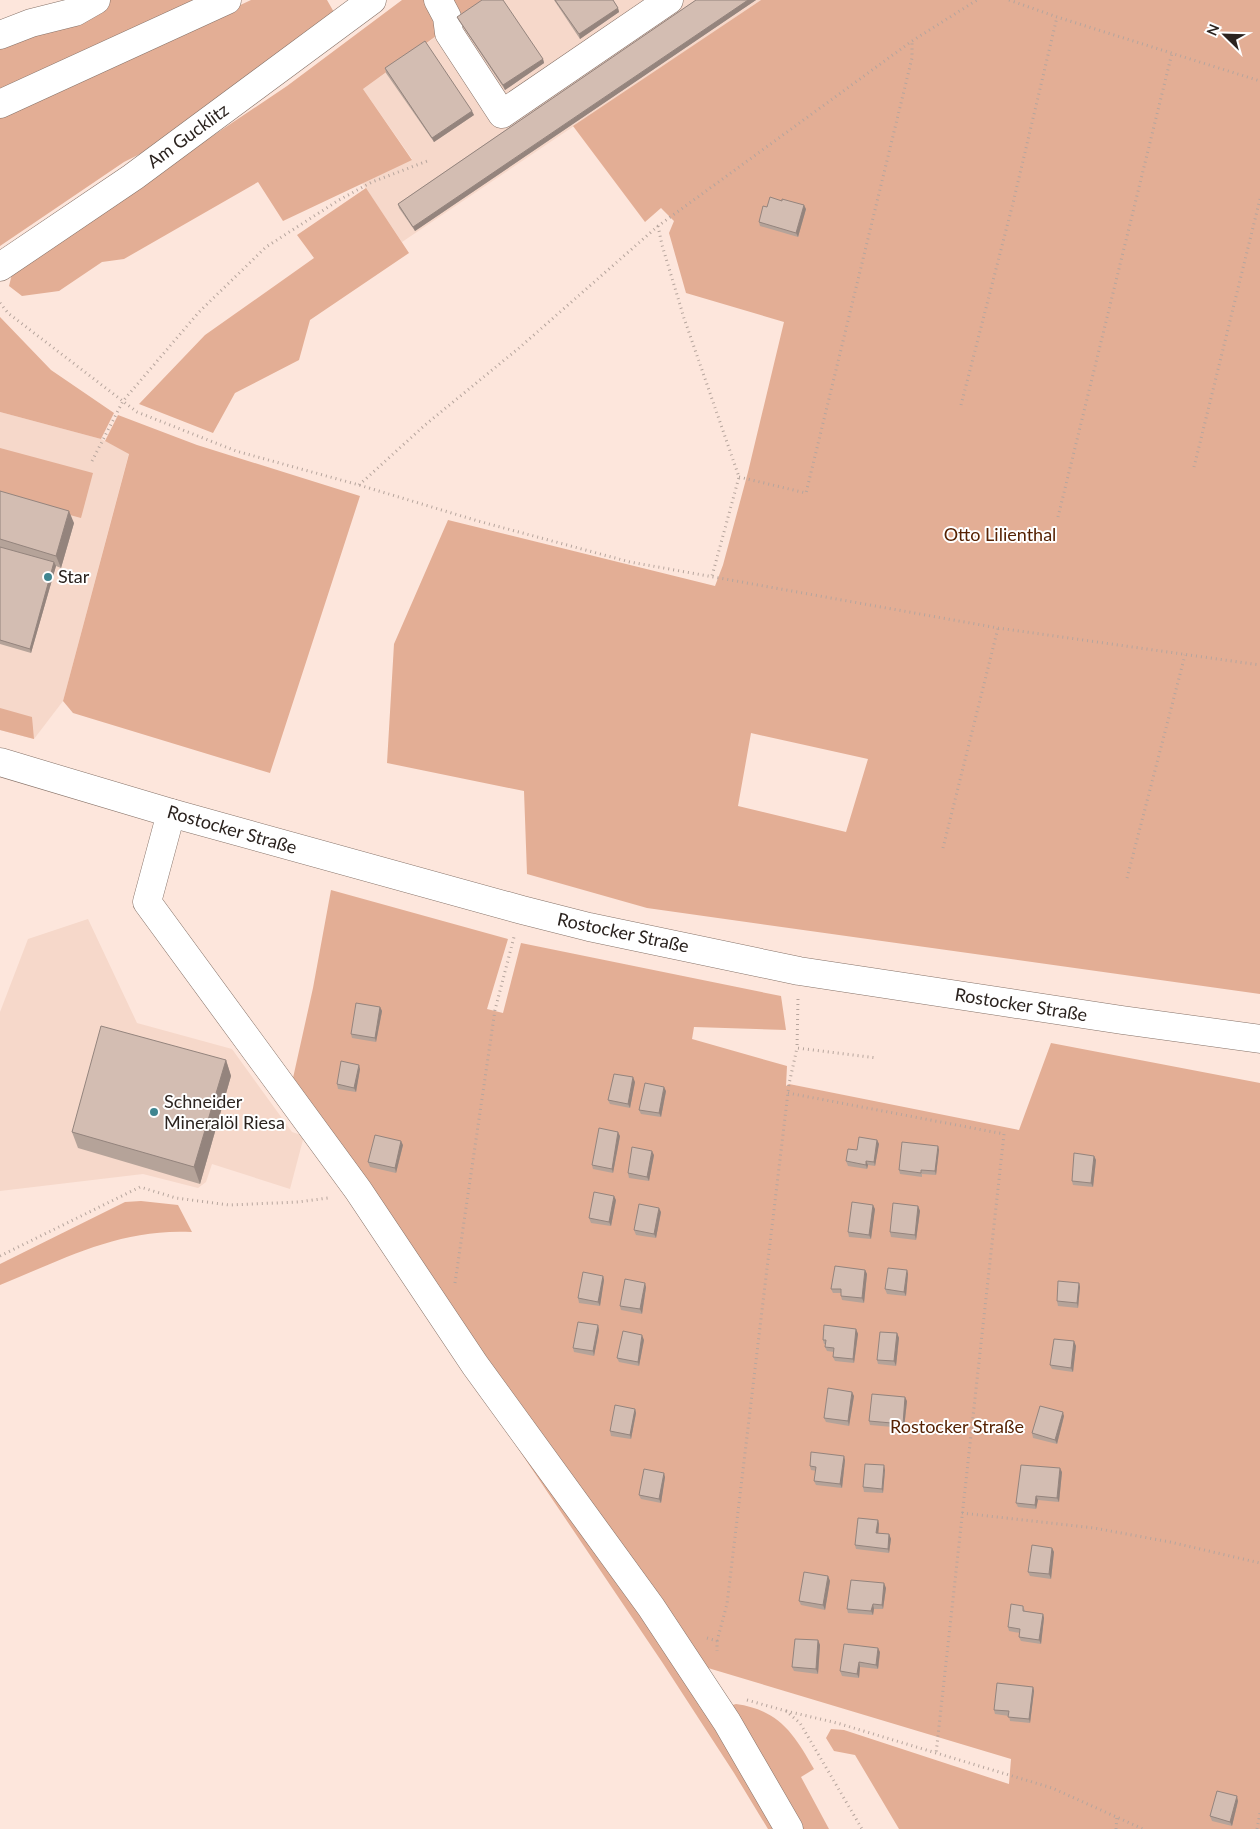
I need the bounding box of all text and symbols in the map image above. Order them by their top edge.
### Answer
north arrow [1200,10,1250,60]
text: N [1203,21,1223,38]
street label: Am Gucklitz [142,98,233,172]
park label: Otto Lilienthal [944,523,1056,545]
place label: Star [58,565,90,587]
marker: Star [42,571,54,583]
street label: Rostocker Straße [165,800,300,858]
street label: Rostocker Straße [555,907,691,957]
street label: Rostocker Straße [953,983,1089,1025]
place label: Schneider Mineralöl Riesa [164,1090,285,1133]
marker: Schneider Mineralöl Riesa [148,1106,160,1118]
park label: Rostocker Straße [890,1415,1024,1437]

